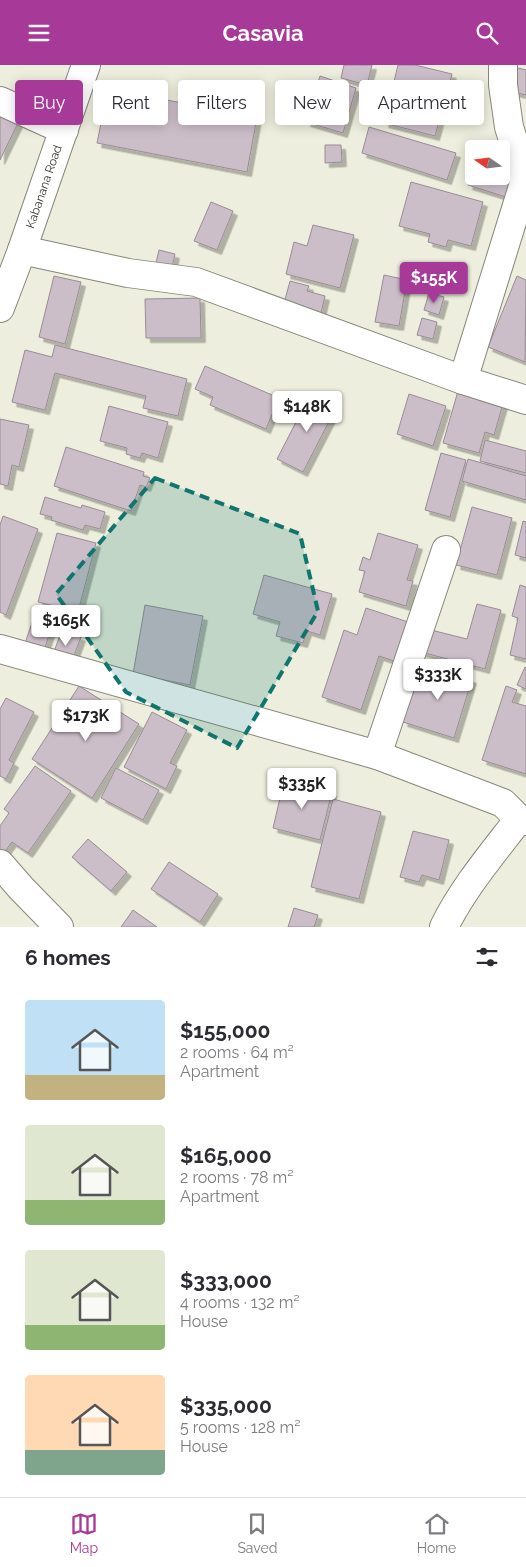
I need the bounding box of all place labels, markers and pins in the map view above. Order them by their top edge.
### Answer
pin: $155K [399,261,469,304]
pin: $148K [272,391,342,433]
pin: $165K [31,605,101,647]
pin: $333K [403,659,473,701]
pin: $173K [51,699,121,742]
pin: $335K [267,767,337,810]

